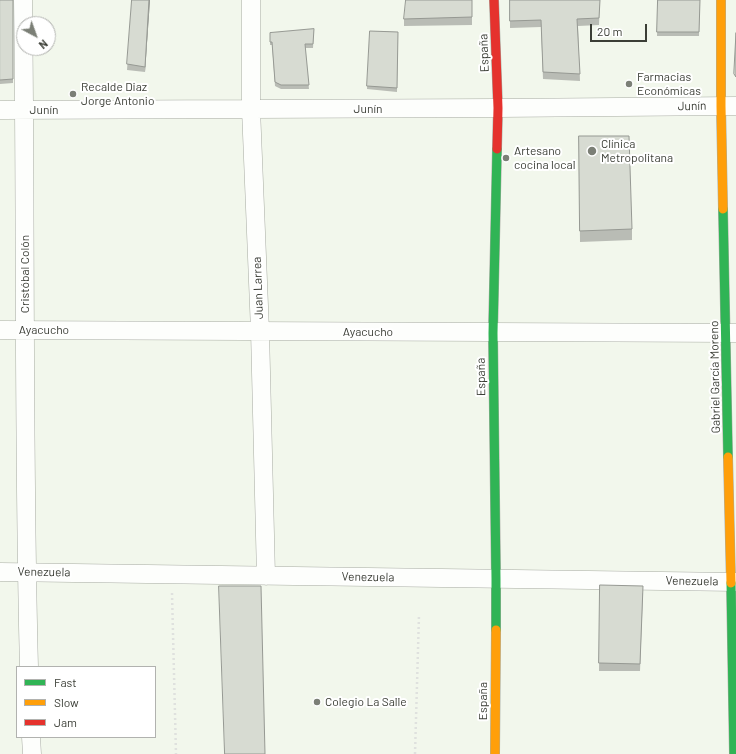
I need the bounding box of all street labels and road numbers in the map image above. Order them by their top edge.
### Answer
street label: España [476,34,492,72]
street label: Junín [677,99,707,113]
street label: Junín [354,102,382,116]
street label: Junín [30,103,58,117]
street label: Cristóbal Colón [18,235,32,313]
street label: Juan Larrea [250,257,266,319]
street label: Gabriel García Moreno [707,321,723,433]
street label: Ayacucho [19,323,69,337]
street label: Ayacucho [343,325,393,339]
street label: España [473,358,489,396]
street label: Venezuela [18,564,70,580]
street label: Venezuela [342,569,394,585]
street label: Venezuela [666,573,718,589]
street label: España [476,682,490,720]

